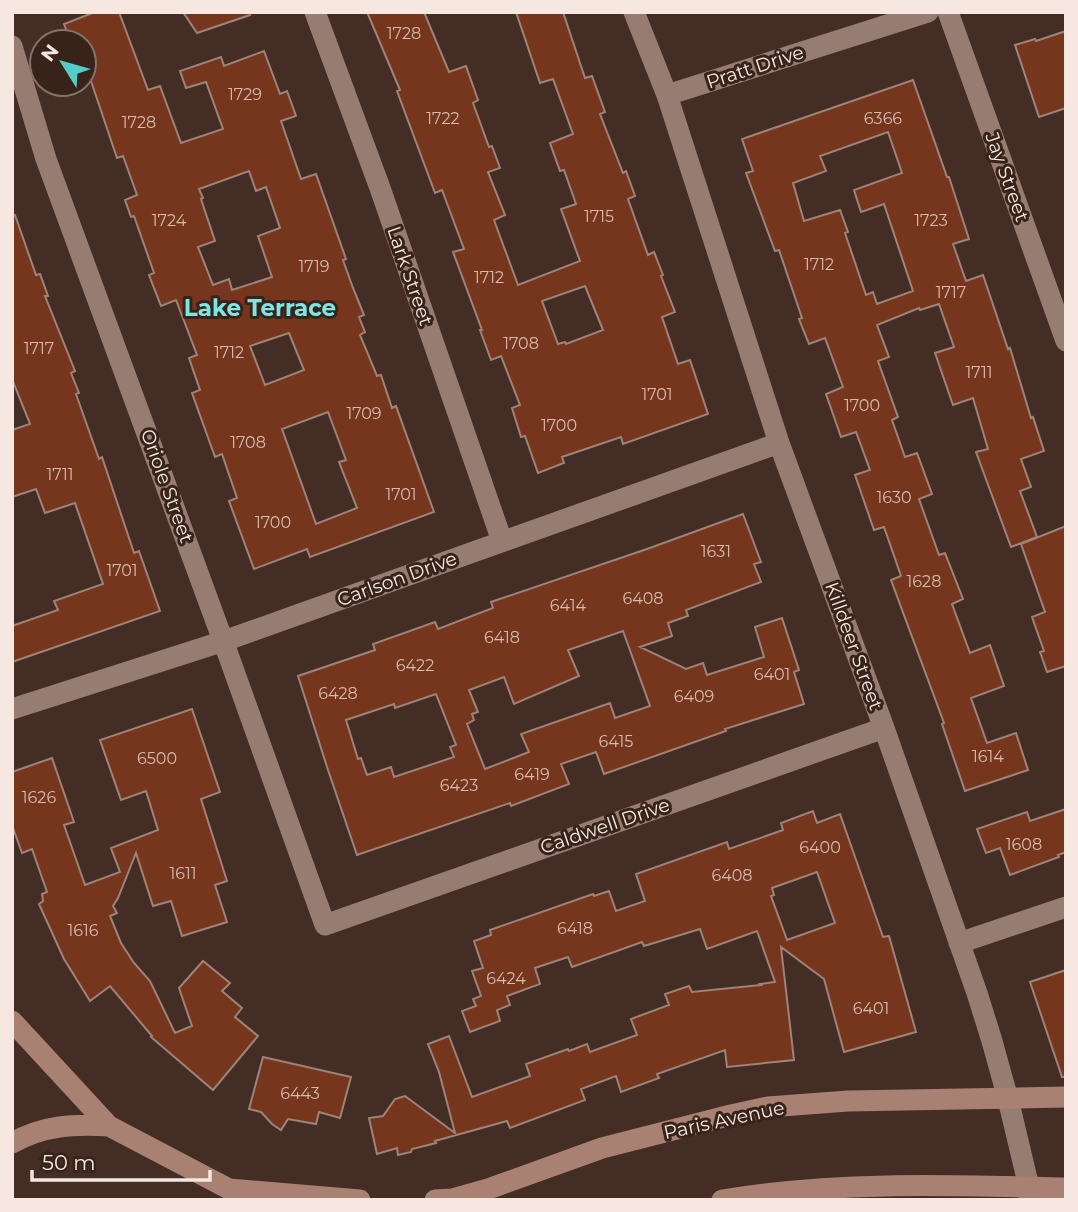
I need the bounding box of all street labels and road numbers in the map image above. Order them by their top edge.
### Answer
street label: Pratt Drive [703,40,807,94]
street label: Jay Street [980,128,1034,225]
street label: Lark Street [382,223,438,329]
street label: Oriole Street [136,426,198,546]
street label: Carlson Drive [334,547,460,611]
street label: Killdeer Street [820,579,888,713]
street label: Caldwell Drive [537,793,673,859]
street label: Paris Avenue [661,1096,787,1144]

